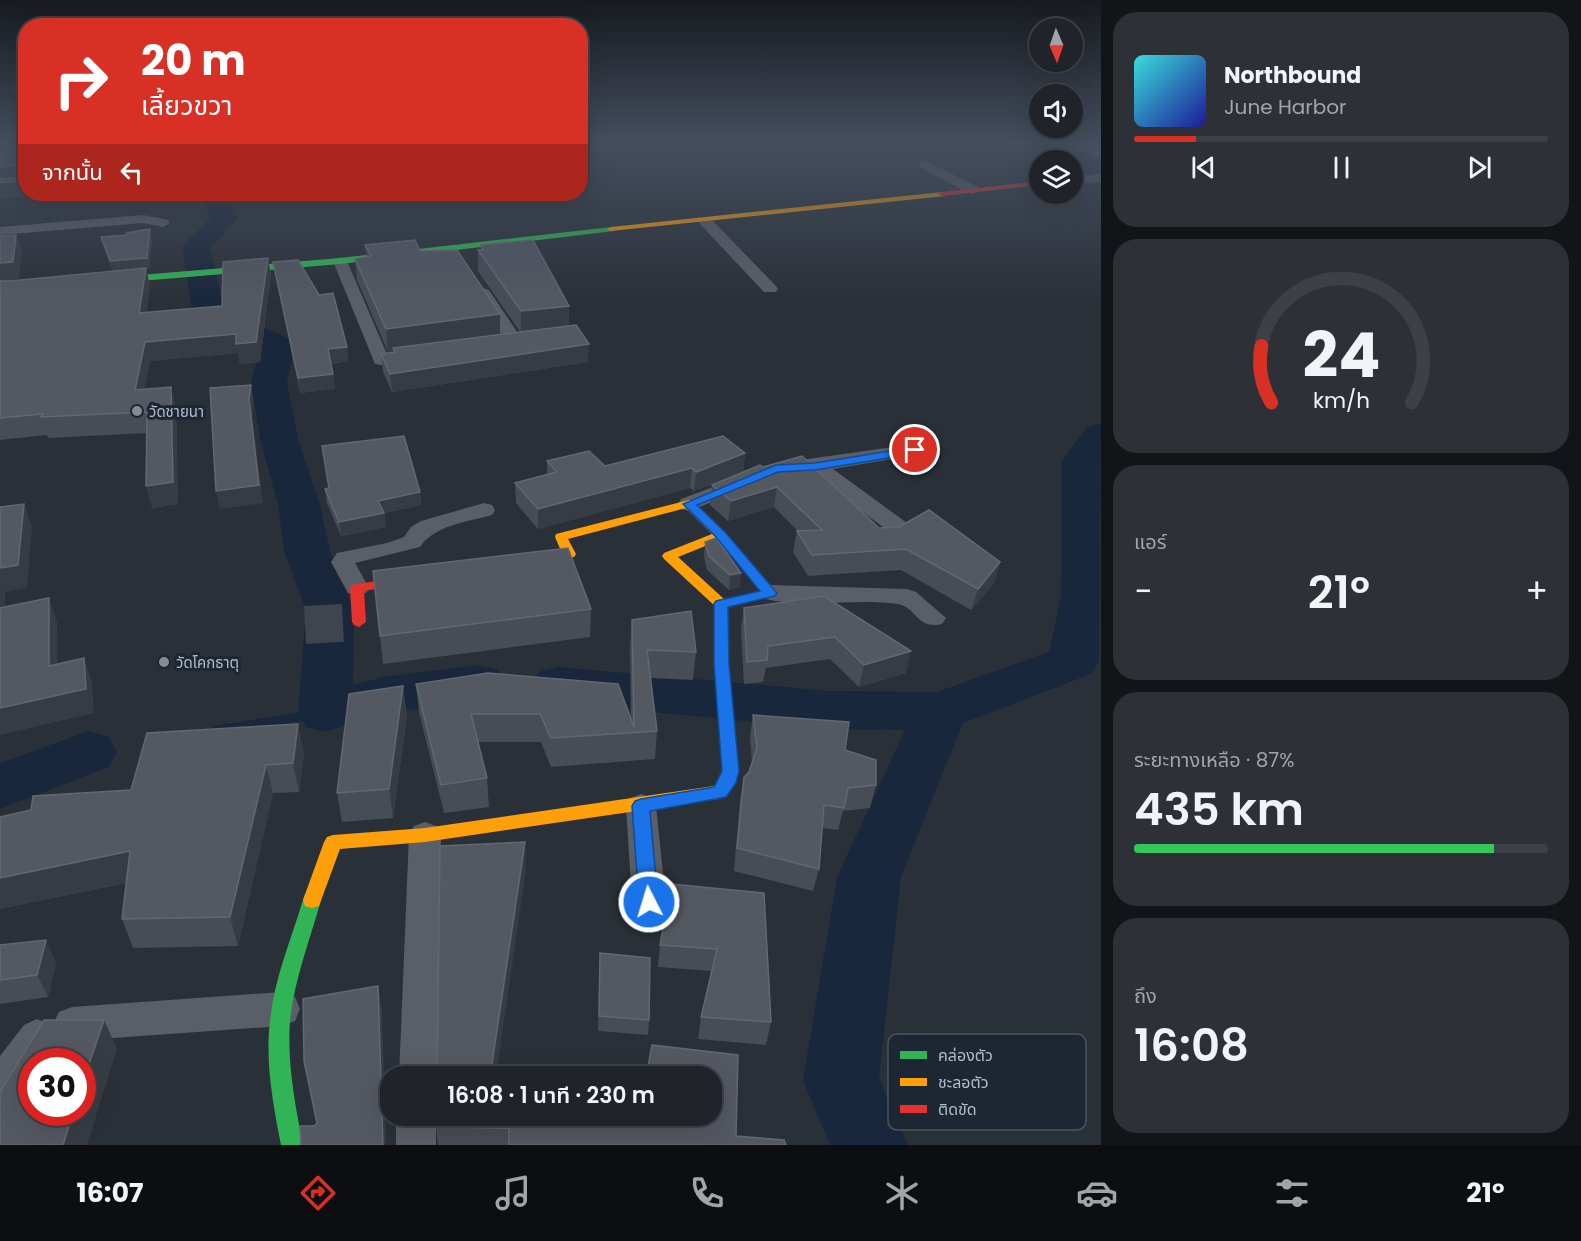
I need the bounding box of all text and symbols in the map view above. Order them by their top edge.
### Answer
north arrow [1029,18,1083,72]
map controls [1029,18,1083,204]
text: 20 m [141,31,246,90]
icon: right [42,42,120,120]
text: Northbound [1224,60,1361,91]
button: sound [1029,84,1083,138]
text: เลี้ยวขวา [141,87,232,124]
text: June Harbor [1224,93,1347,121]
button: layers [1029,150,1083,204]
icon: previous [1187,151,1220,184]
icon: pause [1325,151,1358,184]
icon: next [1463,151,1496,184]
icon: left [115,156,148,189]
text: จากนั้น [42,157,103,188]
text: 24 [1302,311,1380,399]
text: km/h [1312,385,1370,416]
place label: วัดชายนา [149,401,204,422]
marker: วัดชายนา [130,404,144,418]
pin [889,424,940,475]
icon: arrive [898,433,931,466]
text: แอร์ [1134,528,1166,556]
text: 21° [1308,561,1370,624]
text: − [1134,568,1152,615]
text: + [1525,568,1548,615]
place label: วัดโคกธาตุ [176,652,239,673]
marker: วัดโคกธาตุ [157,655,171,669]
text: ระยะทางเหลือ · 87% [1134,746,1294,774]
text: 435 km [1134,778,1304,841]
position arrow [617,870,681,934]
text: ถึง [1134,982,1157,1010]
text: 16:08 [1134,1014,1249,1077]
legend [888,1034,1086,1130]
text: คล่องตัว [938,1044,993,1067]
speed limit sign: 30 [18,1048,96,1126]
text: ชะลอตัว [938,1071,989,1094]
text: 16:08 · 1 นาที · 230 m [447,1080,655,1111]
text: ติดขัด [938,1098,977,1121]
icon: directions [297,1172,339,1214]
icon: music [492,1172,534,1214]
icon: phone [686,1172,728,1214]
icon: climate [881,1172,923,1214]
icon: car [1076,1172,1118,1214]
icon: filters [1271,1172,1313,1214]
text: 16:07 [76,1174,144,1211]
text: 21° [1466,1174,1504,1211]

